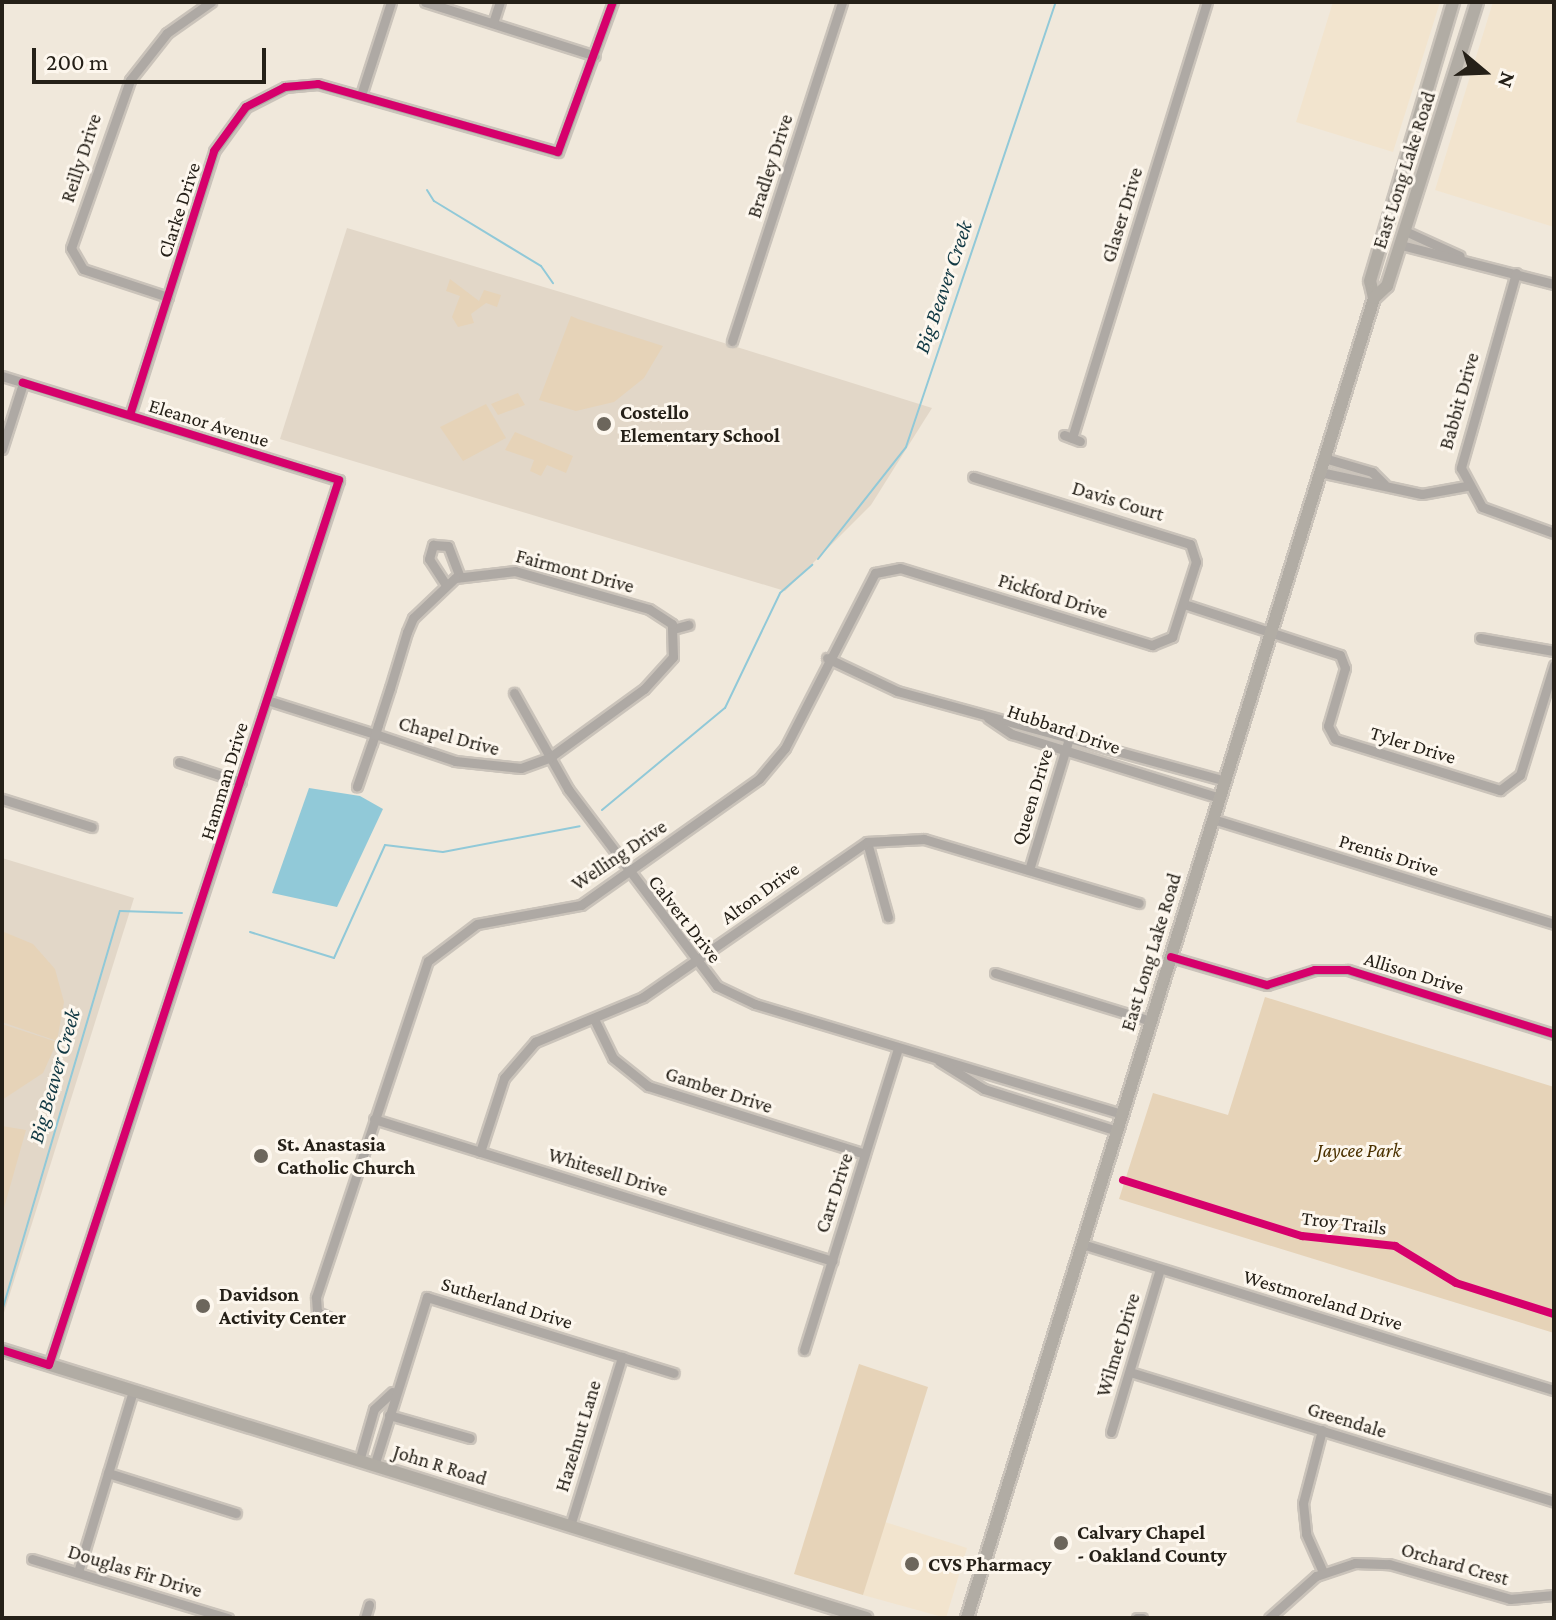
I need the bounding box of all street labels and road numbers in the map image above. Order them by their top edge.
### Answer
street label: East Long Lake Road [1367,88,1441,252]
street label: Reilly Drive [55,111,107,205]
street label: Bradley Drive [742,111,798,221]
street label: Clarke Drive [152,159,206,261]
street label: Glaser Drive [1096,165,1148,265]
street label: Babbit Drive [1434,350,1484,452]
street label: Eleanor Avenue [146,393,272,453]
street label: Davis Court [1069,476,1167,526]
street label: Fairmont Drive [513,544,637,598]
street label: Pickford Drive [995,568,1111,624]
street label: Hubbard Drive [1004,698,1124,760]
street label: Chapel Drive [396,711,502,761]
street label: Hamman Drive [195,719,253,843]
street label: Tyler Drive [1367,721,1459,769]
street label: Queen Drive [1006,746,1058,848]
street label: Welling Drive [567,814,671,896]
street label: Prentis Drive [1336,828,1442,882]
street label: Alton Drive [716,857,804,929]
street label: Calvert Drive [643,870,727,968]
street label: East Long Lake Road [1116,870,1186,1034]
street label: Allison Drive [1361,946,1467,1000]
street label: Gamber Drive [662,1061,776,1119]
street label: Whitesell Drive [545,1142,671,1202]
street label: Carr Drive [810,1150,858,1236]
street label: Troy Trails [1300,1206,1388,1240]
street label: Westmoreland Drive [1240,1264,1406,1336]
street label: Sutherland Drive [438,1272,576,1334]
street label: Wilmet Drive [1091,1290,1145,1400]
street label: Hazelnut Lane [550,1377,606,1495]
street label: Greendale [1305,1397,1389,1443]
street label: John R Road [390,1439,490,1491]
street label: Orchard Crest [1398,1537,1512,1591]
street label: Douglas Fir Drive [65,1539,205,1603]

